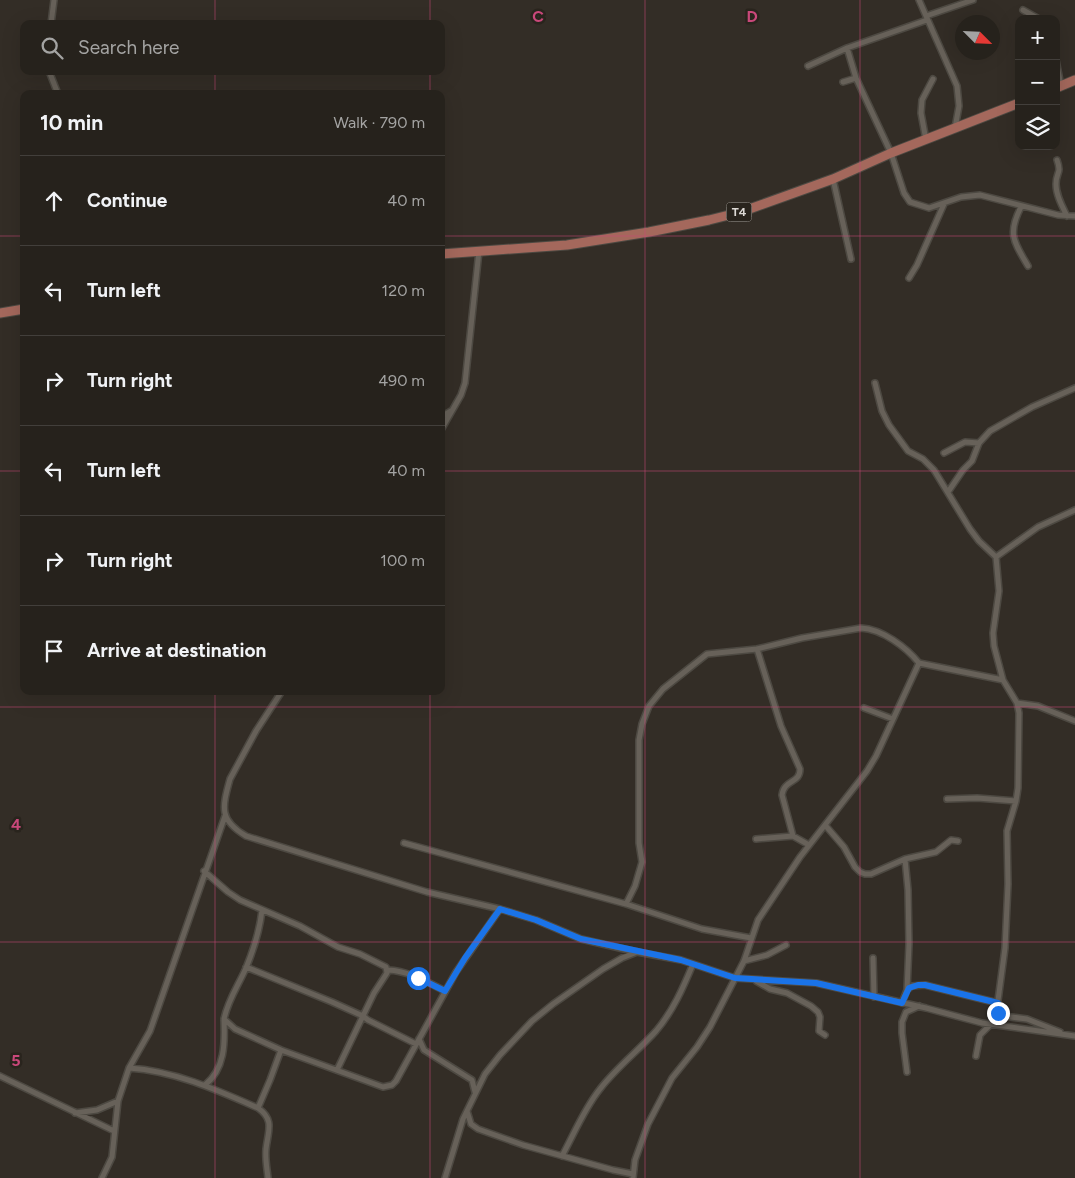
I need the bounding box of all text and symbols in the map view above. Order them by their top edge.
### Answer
text: C [532,7,544,26]
text: D [746,7,758,26]
north arrow [955,15,1000,60]
map controls [1015,15,1060,150]
button: + [1015,15,1060,60]
search box [20,20,445,75]
icon: search [38,34,66,62]
text: Search here [78,36,180,59]
button: − [1015,60,1060,105]
button: layers [1015,105,1060,150]
text: 10 min [40,110,103,135]
text: Walk · 790 m [333,113,425,132]
icon: ahead [40,187,68,215]
text: Continue [87,189,167,212]
text: 40 m [387,191,425,210]
road number: T4 [726,202,752,222]
icon: left [40,277,68,305]
text: Turn left [87,279,161,302]
text: 120 m [382,281,425,300]
icon: right [40,367,68,395]
text: Turn right [87,369,173,392]
text: 490 m [378,371,425,390]
icon: left [40,457,68,485]
text: Turn left [87,459,161,482]
text: 40 m [387,461,425,480]
icon: right [40,547,68,575]
text: Turn right [87,549,173,572]
text: 100 m [380,551,425,570]
icon: arrive [40,637,68,665]
text: Arrive at destination [87,639,266,662]
text: 4 [11,815,21,834]
route start [407,967,430,990]
route end [987,1002,1010,1025]
text: 5 [11,1051,21,1070]

